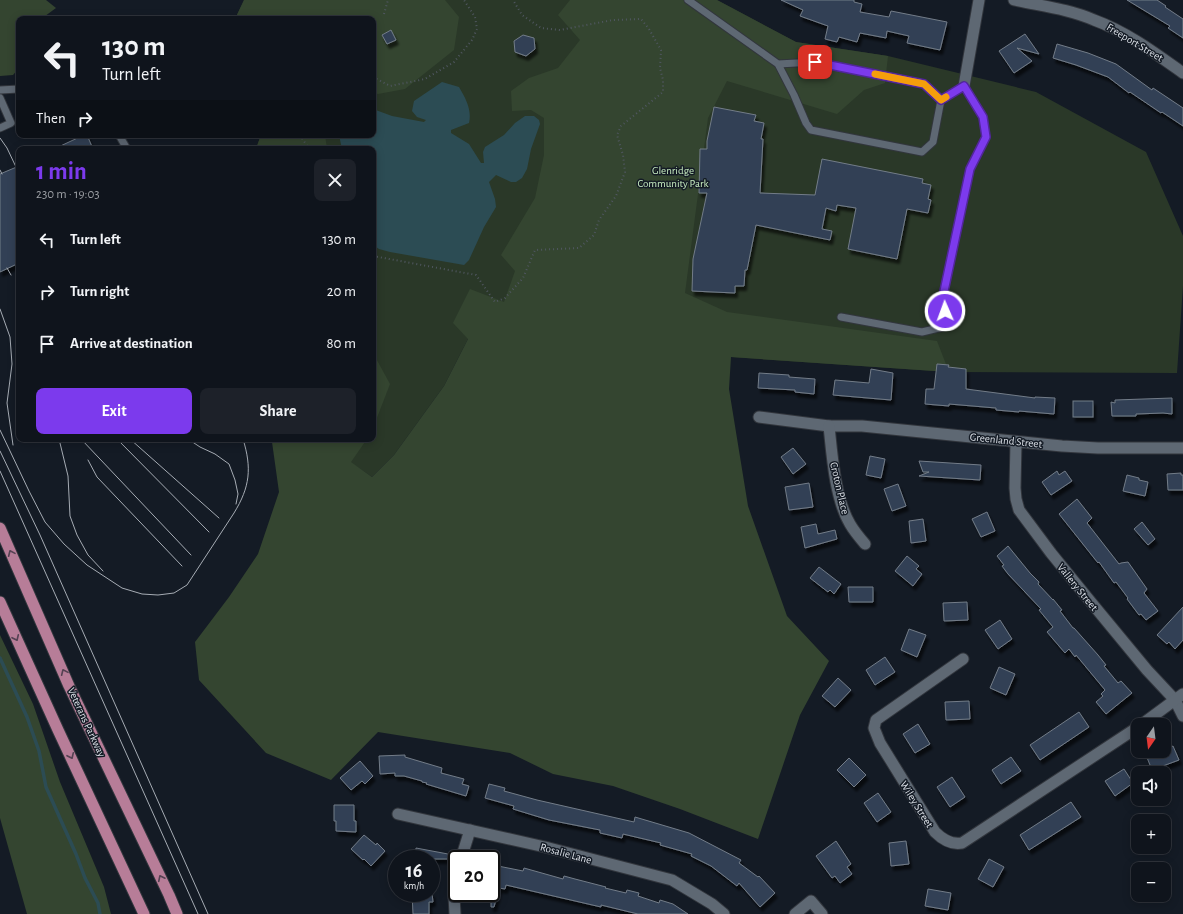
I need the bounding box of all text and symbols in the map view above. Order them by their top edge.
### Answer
street label: Freeport Street [1105,21,1165,64]
icon: left [36,32,88,84]
text: 130 m [102,33,166,61]
pin [798,45,832,79]
icon: arrive [804,51,826,73]
text: Turn left [102,66,161,84]
icon: right [74,108,96,130]
text: Then [36,111,66,126]
button: close [314,159,356,201]
text: 1 min [36,160,87,184]
park label: Glenridge Community Park [637,165,709,189]
text: 230 m · 19:03 [36,188,100,201]
icon: left [36,229,58,251]
text: Turn left [70,232,121,247]
text: 130 m [322,232,356,247]
icon: right [36,281,58,303]
text: Turn right [70,284,129,299]
text: 20 m [327,284,356,299]
position arrow [924,290,966,332]
icon: arrive [36,333,58,355]
text: Arrive at destination [70,336,193,351]
text: 80 m [326,336,356,351]
button: Exit [36,388,192,434]
button: Share [200,388,356,434]
street label: Greenland Street [969,431,1043,450]
street label: Croton Place [828,461,851,515]
one-way arrow [8,550,16,558]
street label: Vallery Street [1055,562,1100,613]
one-way arrow [11,633,19,641]
one-way arrow [60,669,68,676]
street label: Veterans Parkway [66,686,108,759]
north arrow [1131,718,1171,758]
map controls [1131,718,1171,902]
one-way arrow [66,752,74,759]
button: sound [1131,766,1171,806]
street label: Wiley Street [898,779,935,830]
button: + [1131,814,1171,854]
street label: Rosalie Lane [539,841,593,866]
speed limit sign: 20 [448,850,500,902]
text: 16 [406,861,422,881]
button: − [1131,862,1171,902]
one-way arrow [158,875,166,883]
text: km/h [404,881,424,891]

